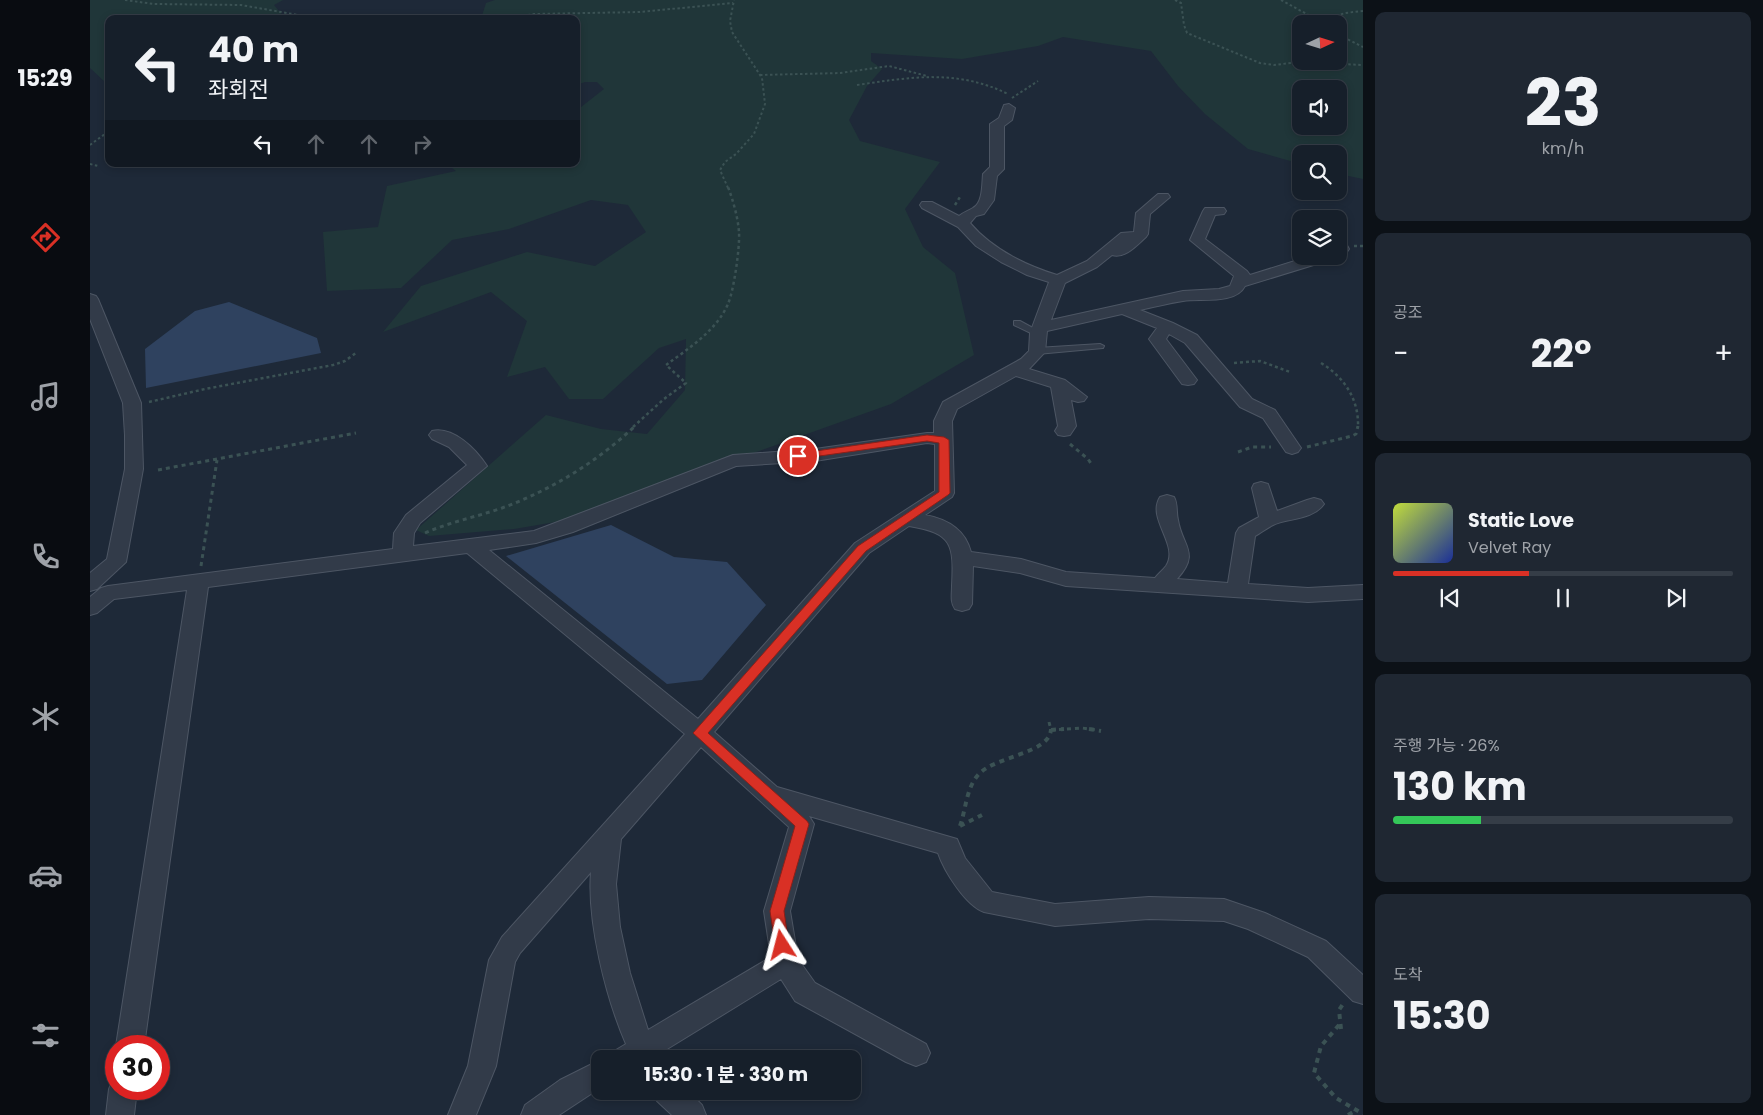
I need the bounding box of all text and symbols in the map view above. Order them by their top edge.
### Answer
north arrow [1292,15,1348,70]
map controls [1292,15,1347,265]
text: 40 m [208,25,299,74]
icon: left [125,35,190,100]
text: 23 [1525,58,1601,149]
text: 15:29 [18,63,72,94]
text: 좌회전 [208,74,269,105]
button: sound [1292,80,1347,135]
icon: left [249,130,277,158]
icon: ahead [302,130,330,158]
icon: ahead [355,130,383,158]
icon: right [408,130,436,158]
text: km/h [1542,137,1584,160]
button: search [1292,145,1347,200]
button: layers [1292,210,1347,265]
icon: directions [28,220,63,255]
text: 공조 [1393,301,1422,324]
text: 22° [1531,327,1592,380]
text: − [1393,334,1408,373]
text: + [1714,334,1733,373]
icon: music [28,379,63,414]
pin [777,435,819,477]
icon: arrive [784,442,812,470]
text: Static Love [1468,507,1574,534]
text: Velvet Ray [1468,536,1551,559]
icon: phone [28,539,63,574]
icon: previous [1436,584,1464,612]
icon: pause [1549,584,1577,612]
icon: next [1662,584,1690,612]
icon: climate [28,699,63,734]
text: 주행 가능 · 26% [1393,734,1500,757]
text: 130 km [1393,760,1527,813]
icon: car [28,858,63,893]
position arrow [755,918,807,970]
text: 도착 [1393,963,1422,986]
text: 15:30 [1393,989,1491,1042]
icon: filters [28,1018,63,1053]
speed limit sign: 30 [105,1035,170,1100]
text: 15:30 · 1 분 · 330 m [644,1061,808,1088]

